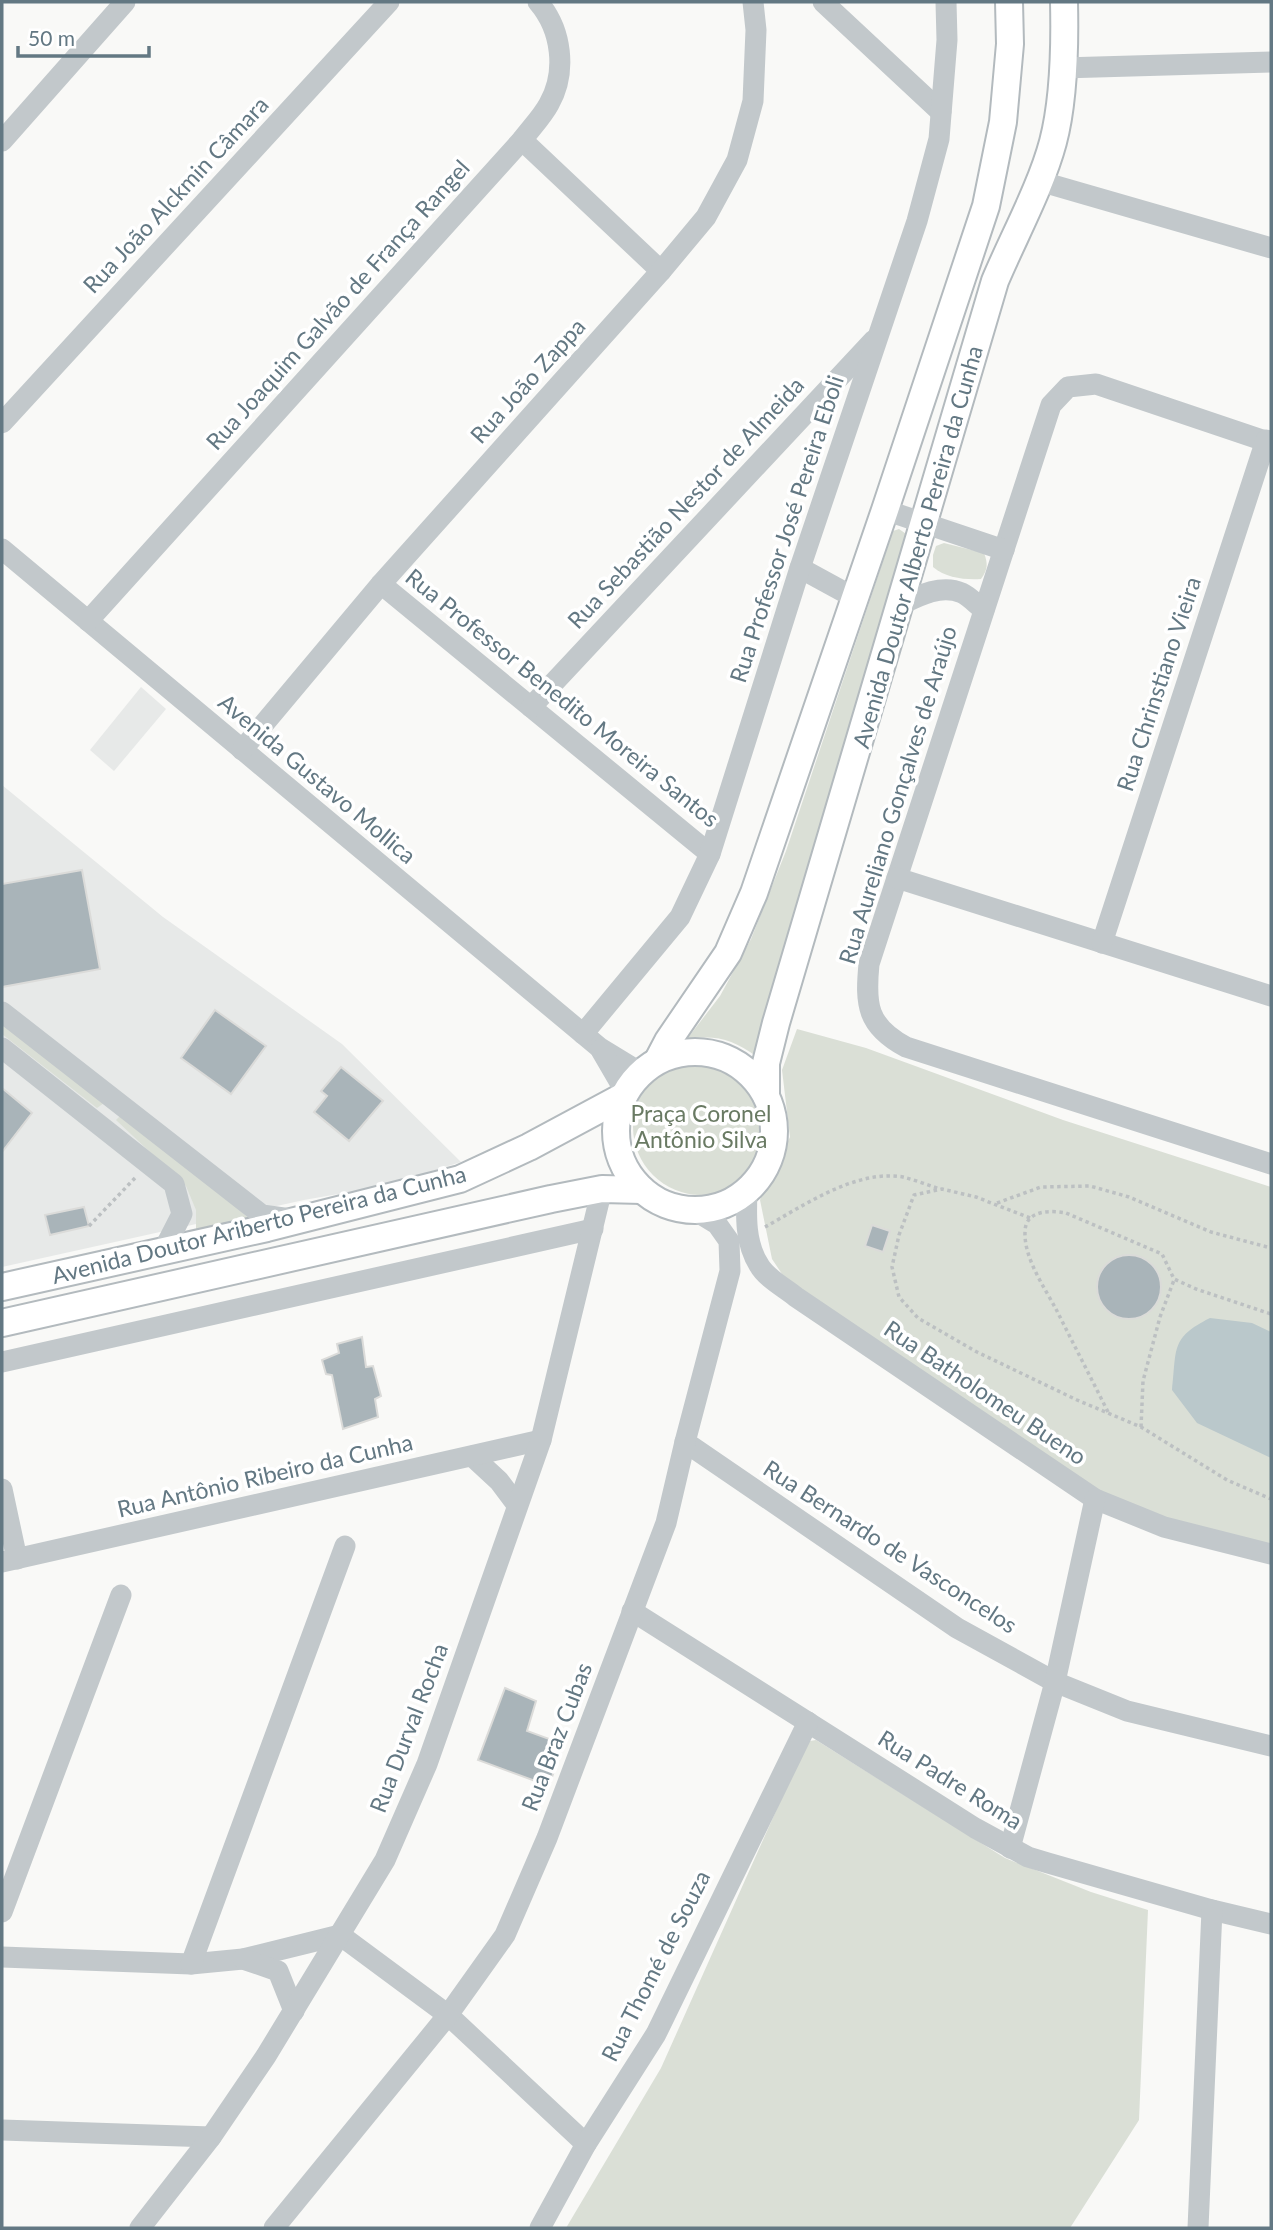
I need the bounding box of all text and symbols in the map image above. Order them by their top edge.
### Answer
scale bar [18,14,149,58]
text: 50 m [28,25,75,50]
street label: Rua João Alckmin Câmara [77,90,274,299]
street label: Rua Joaquim Galvão de França Rangel [200,154,475,455]
street label: Rua João Zappa [464,312,591,449]
street label: Avenida Doutor Alberto Pereira da Cunha [846,342,988,751]
street label: Rua Sebastião Nestor de Almeida [561,371,809,634]
street label: Rua Professor José Pereira Eboli [723,372,849,686]
street label: Rua Professor Benedito Moreira Santos [400,562,725,832]
street label: Rua Chrinstiano Vieira [1110,573,1206,794]
street label: Rua Aureliano Gonçalves de Araújo [832,622,962,967]
street label: Avenida Gustavo Mollica [213,687,422,869]
park label: Praça Coronel Antônio Silva [630,1099,772,1153]
street label: Avenida Doutor Ariberto Pereira da Cunha [49,1159,469,1289]
street label: Rua Batholomeu Bueno [879,1314,1092,1470]
street label: Rua Antônio Ribeiro da Cunha [114,1427,415,1523]
street label: Rua Bernardo de Vasconcelos [759,1454,1023,1639]
street label: Rua Durval Rocha [363,1639,453,1816]
street label: Rua Braz Cubas [515,1658,597,1815]
street label: Rua Padre Roma [873,1724,1028,1835]
street label: Rua Thomé de Souza [595,1865,715,2066]

